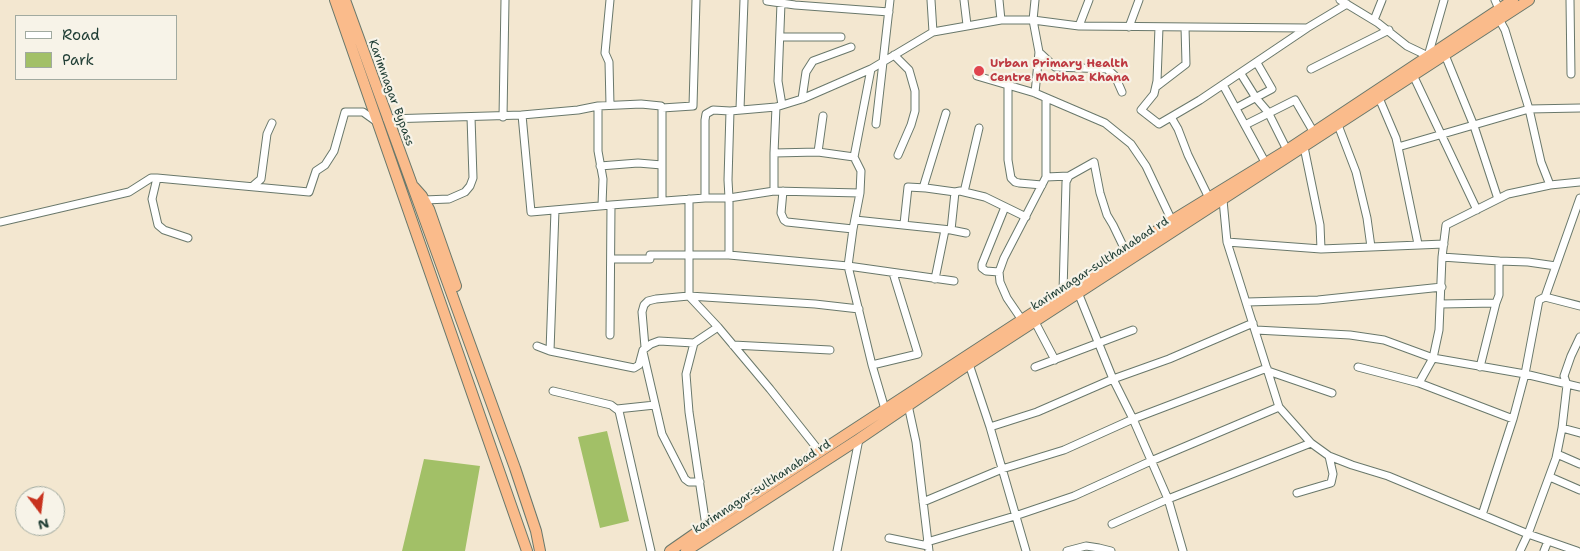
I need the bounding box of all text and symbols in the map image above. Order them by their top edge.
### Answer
legend [15,15,178,80]
text: Road [62,25,100,45]
street label: Karimnagar Bypass [365,38,417,148]
text: Park [62,50,94,70]
place label: Urban Primary Health Centre Mothaz Khana [990,57,1130,85]
marker: Urban Primary Health Centre Mothaz Khana [972,64,986,78]
street label: karimnagar-sulthanabad rd [1028,214,1172,314]
street label: karimnagar-sulthanabad rd [690,437,834,537]
north arrow [15,486,65,536]
text: N [36,514,51,535]

